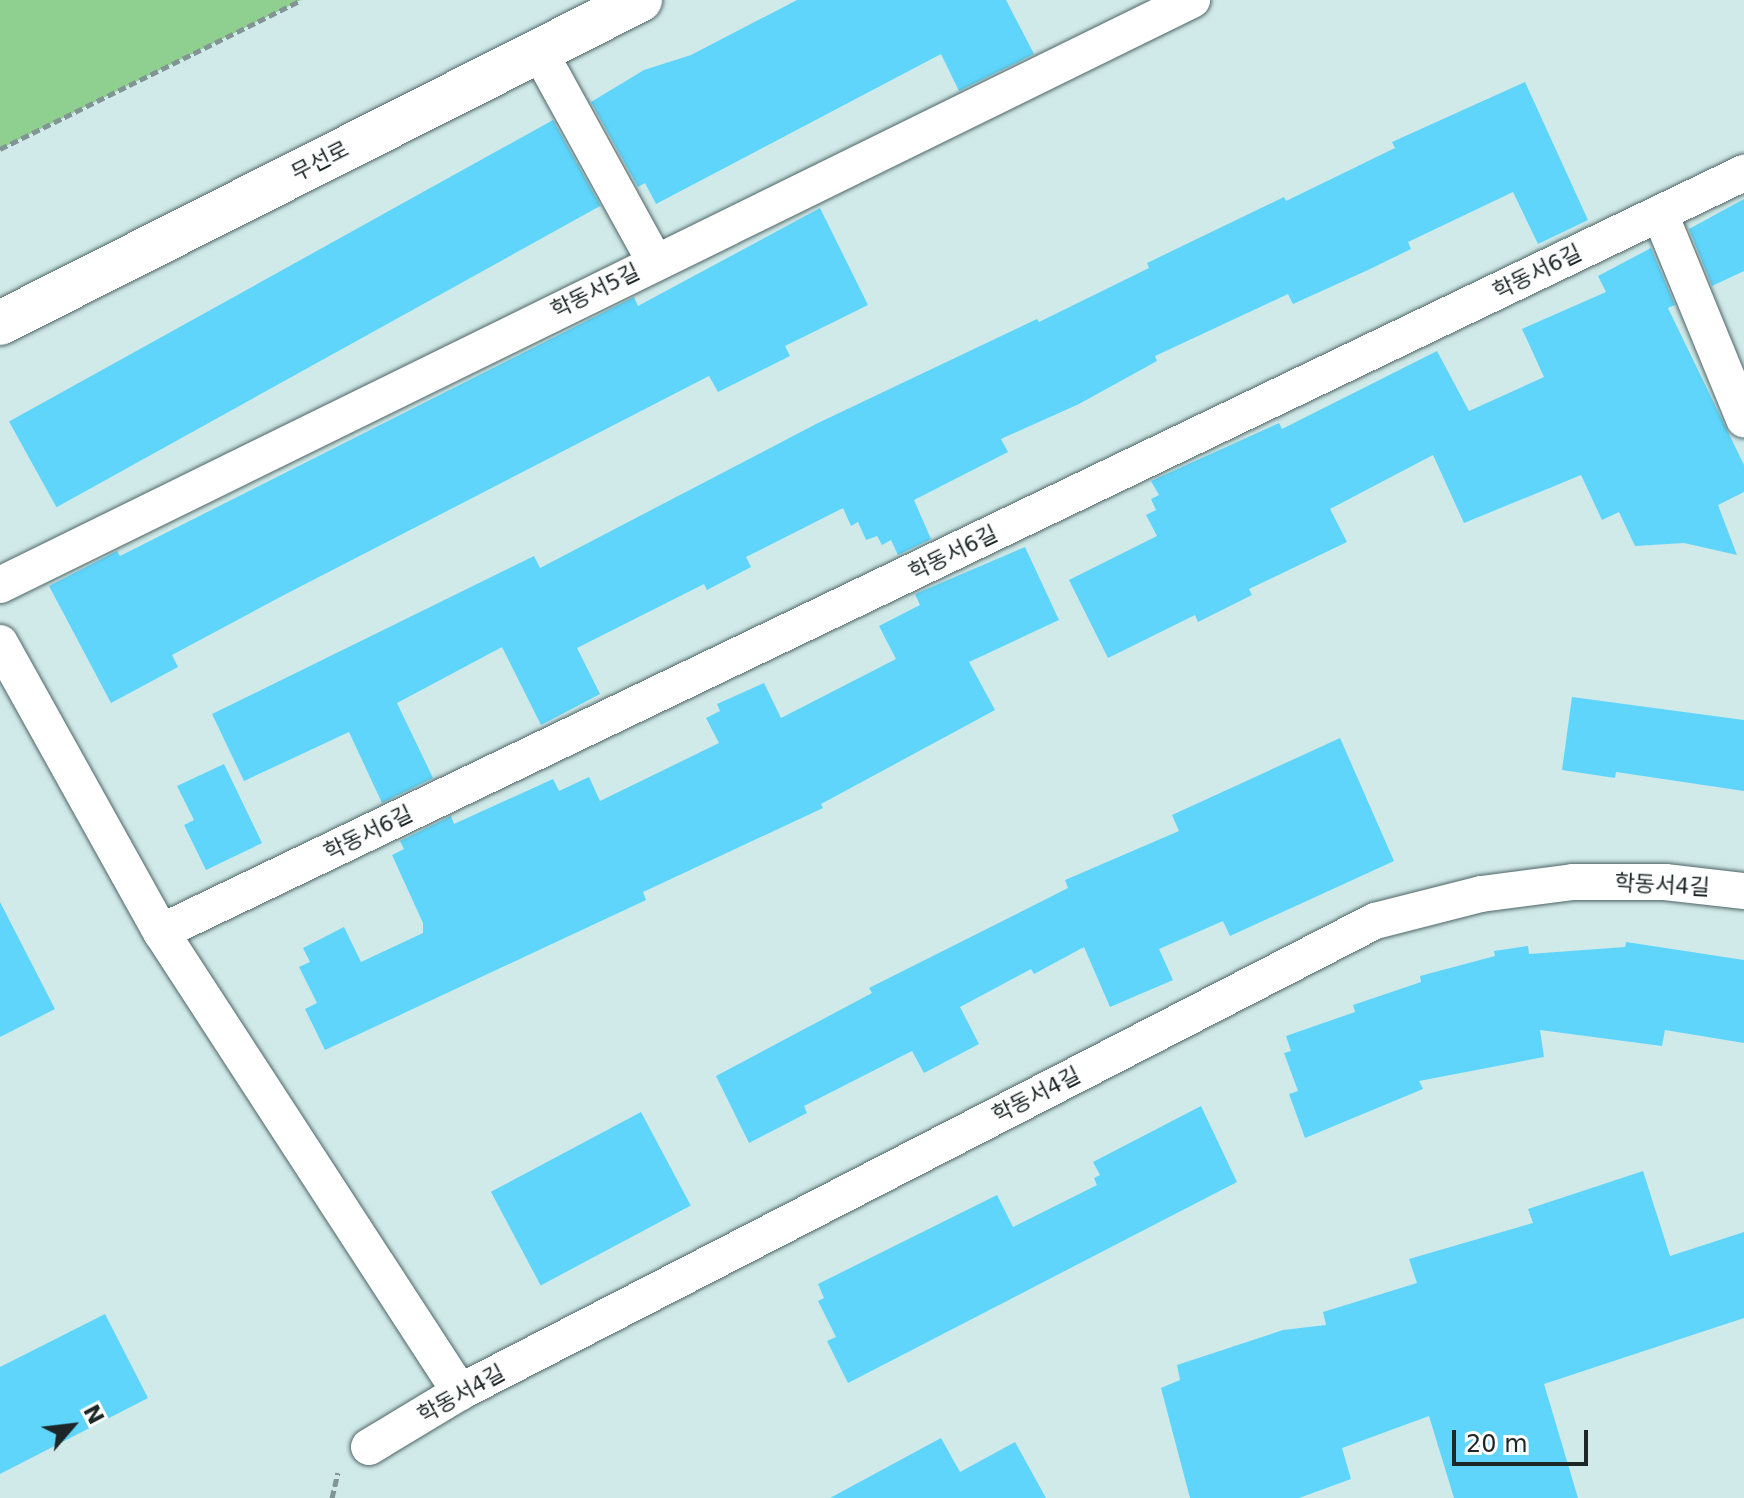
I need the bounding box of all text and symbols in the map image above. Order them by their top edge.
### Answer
street label: 무선로 [287,135,353,187]
street label: 학동서6길 [1489,239,1585,305]
street label: 학동서5길 [547,258,643,324]
street label: 학동서6길 [905,520,1001,586]
street label: 학동서6길 [320,800,416,866]
street label: 학동서4길 [1614,869,1710,901]
street label: 학동서4길 [988,1062,1084,1128]
street label: 학동서4길 [413,1359,509,1429]
north arrow [32,1386,112,1466]
text: N [78,1400,109,1428]
scale bar [1456,1414,1592,1464]
text: 20 m [1466,1430,1528,1458]

